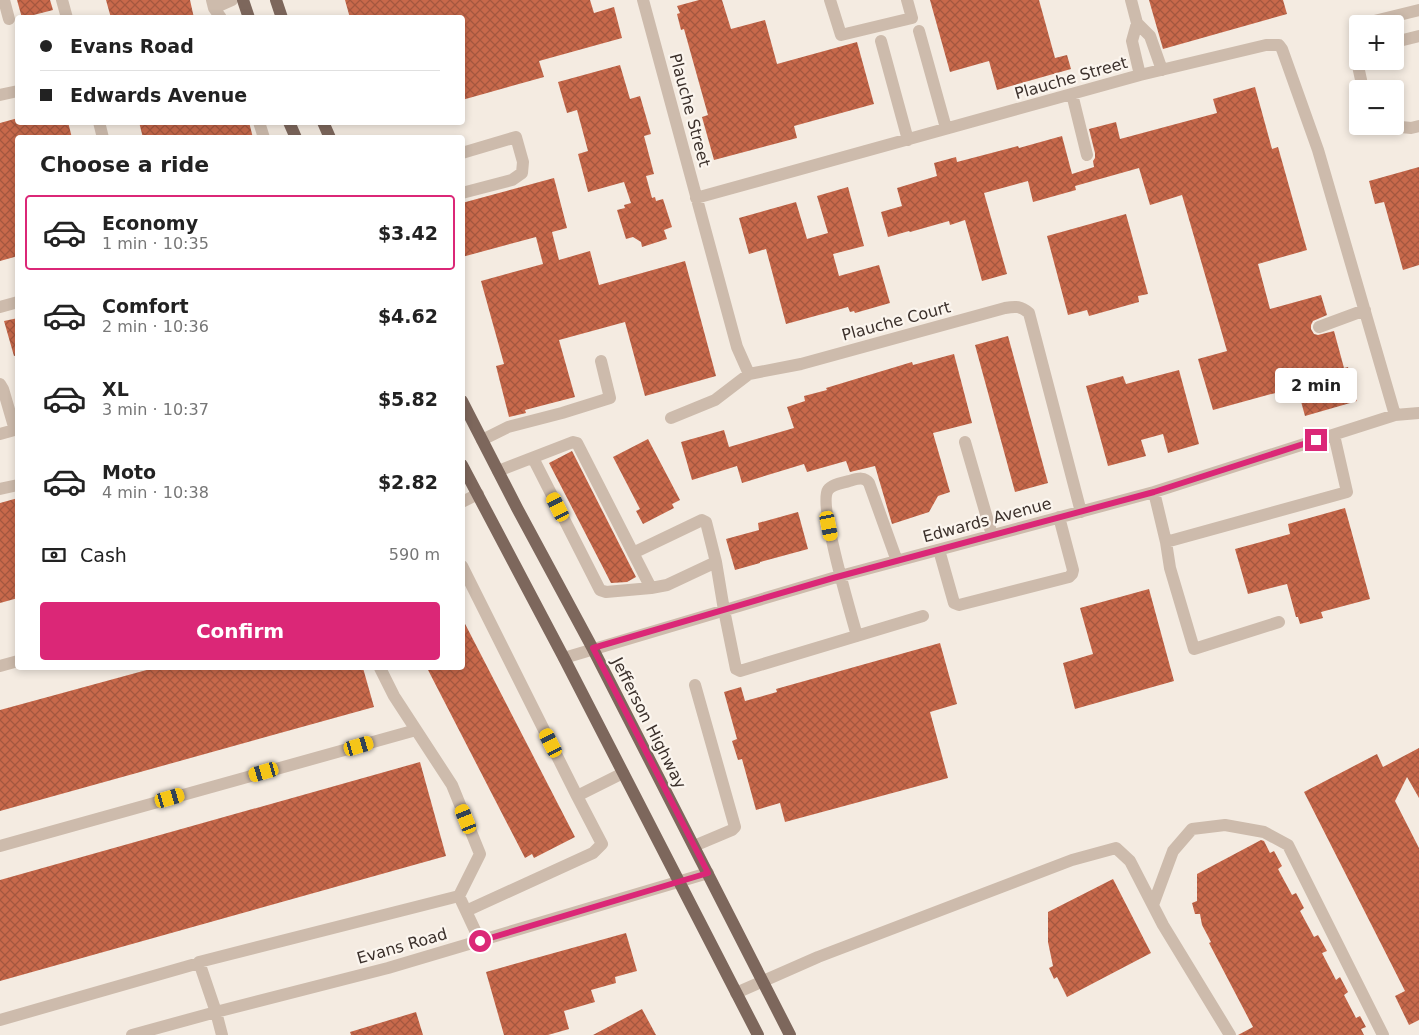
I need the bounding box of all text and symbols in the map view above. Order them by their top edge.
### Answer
map controls [1349,15,1404,135]
button: + [1349,15,1404,70]
text: Evans Road [70,35,194,57]
street label: Plauche Street [666,51,714,169]
street label: Plauche Street [1012,53,1130,103]
button: − [1349,80,1404,135]
text: Edwards Avenue [70,84,247,106]
text: Choose a ride [40,152,209,177]
icon: car [42,210,87,255]
text: Economy [102,212,198,234]
text: $3.42 [378,222,438,244]
text: 1 min · 10:35 [102,234,209,253]
icon: car [42,293,87,338]
text: Comfort [102,295,189,317]
street label: Plauche Court [840,297,952,345]
text: $4.62 [378,305,438,327]
text: 2 min · 10:36 [102,317,209,336]
callout: 2 min [1275,368,1357,402]
icon: car [42,376,87,421]
text: 2 min [1291,376,1341,395]
text: XL [102,378,129,400]
text: $5.82 [378,388,438,410]
text: 3 min · 10:37 [102,400,209,419]
route end [1305,429,1327,451]
icon: car [42,459,87,504]
text: Moto [102,461,156,483]
text: $2.82 [378,471,438,493]
text: 4 min · 10:38 [102,483,209,502]
car [544,490,571,524]
street label: Edwards Avenue [921,494,1053,546]
car [818,510,839,542]
icon: cash [40,541,68,569]
text: Cash [80,544,127,566]
text: 590 m [389,545,440,564]
button: Confirm [40,602,440,660]
street label: Jefferson Highway [607,653,690,792]
car [537,726,564,760]
car [342,735,375,757]
car [247,761,280,783]
car [153,787,186,809]
car [453,802,478,836]
street label: Evans Road [355,924,449,968]
route start [469,930,491,952]

